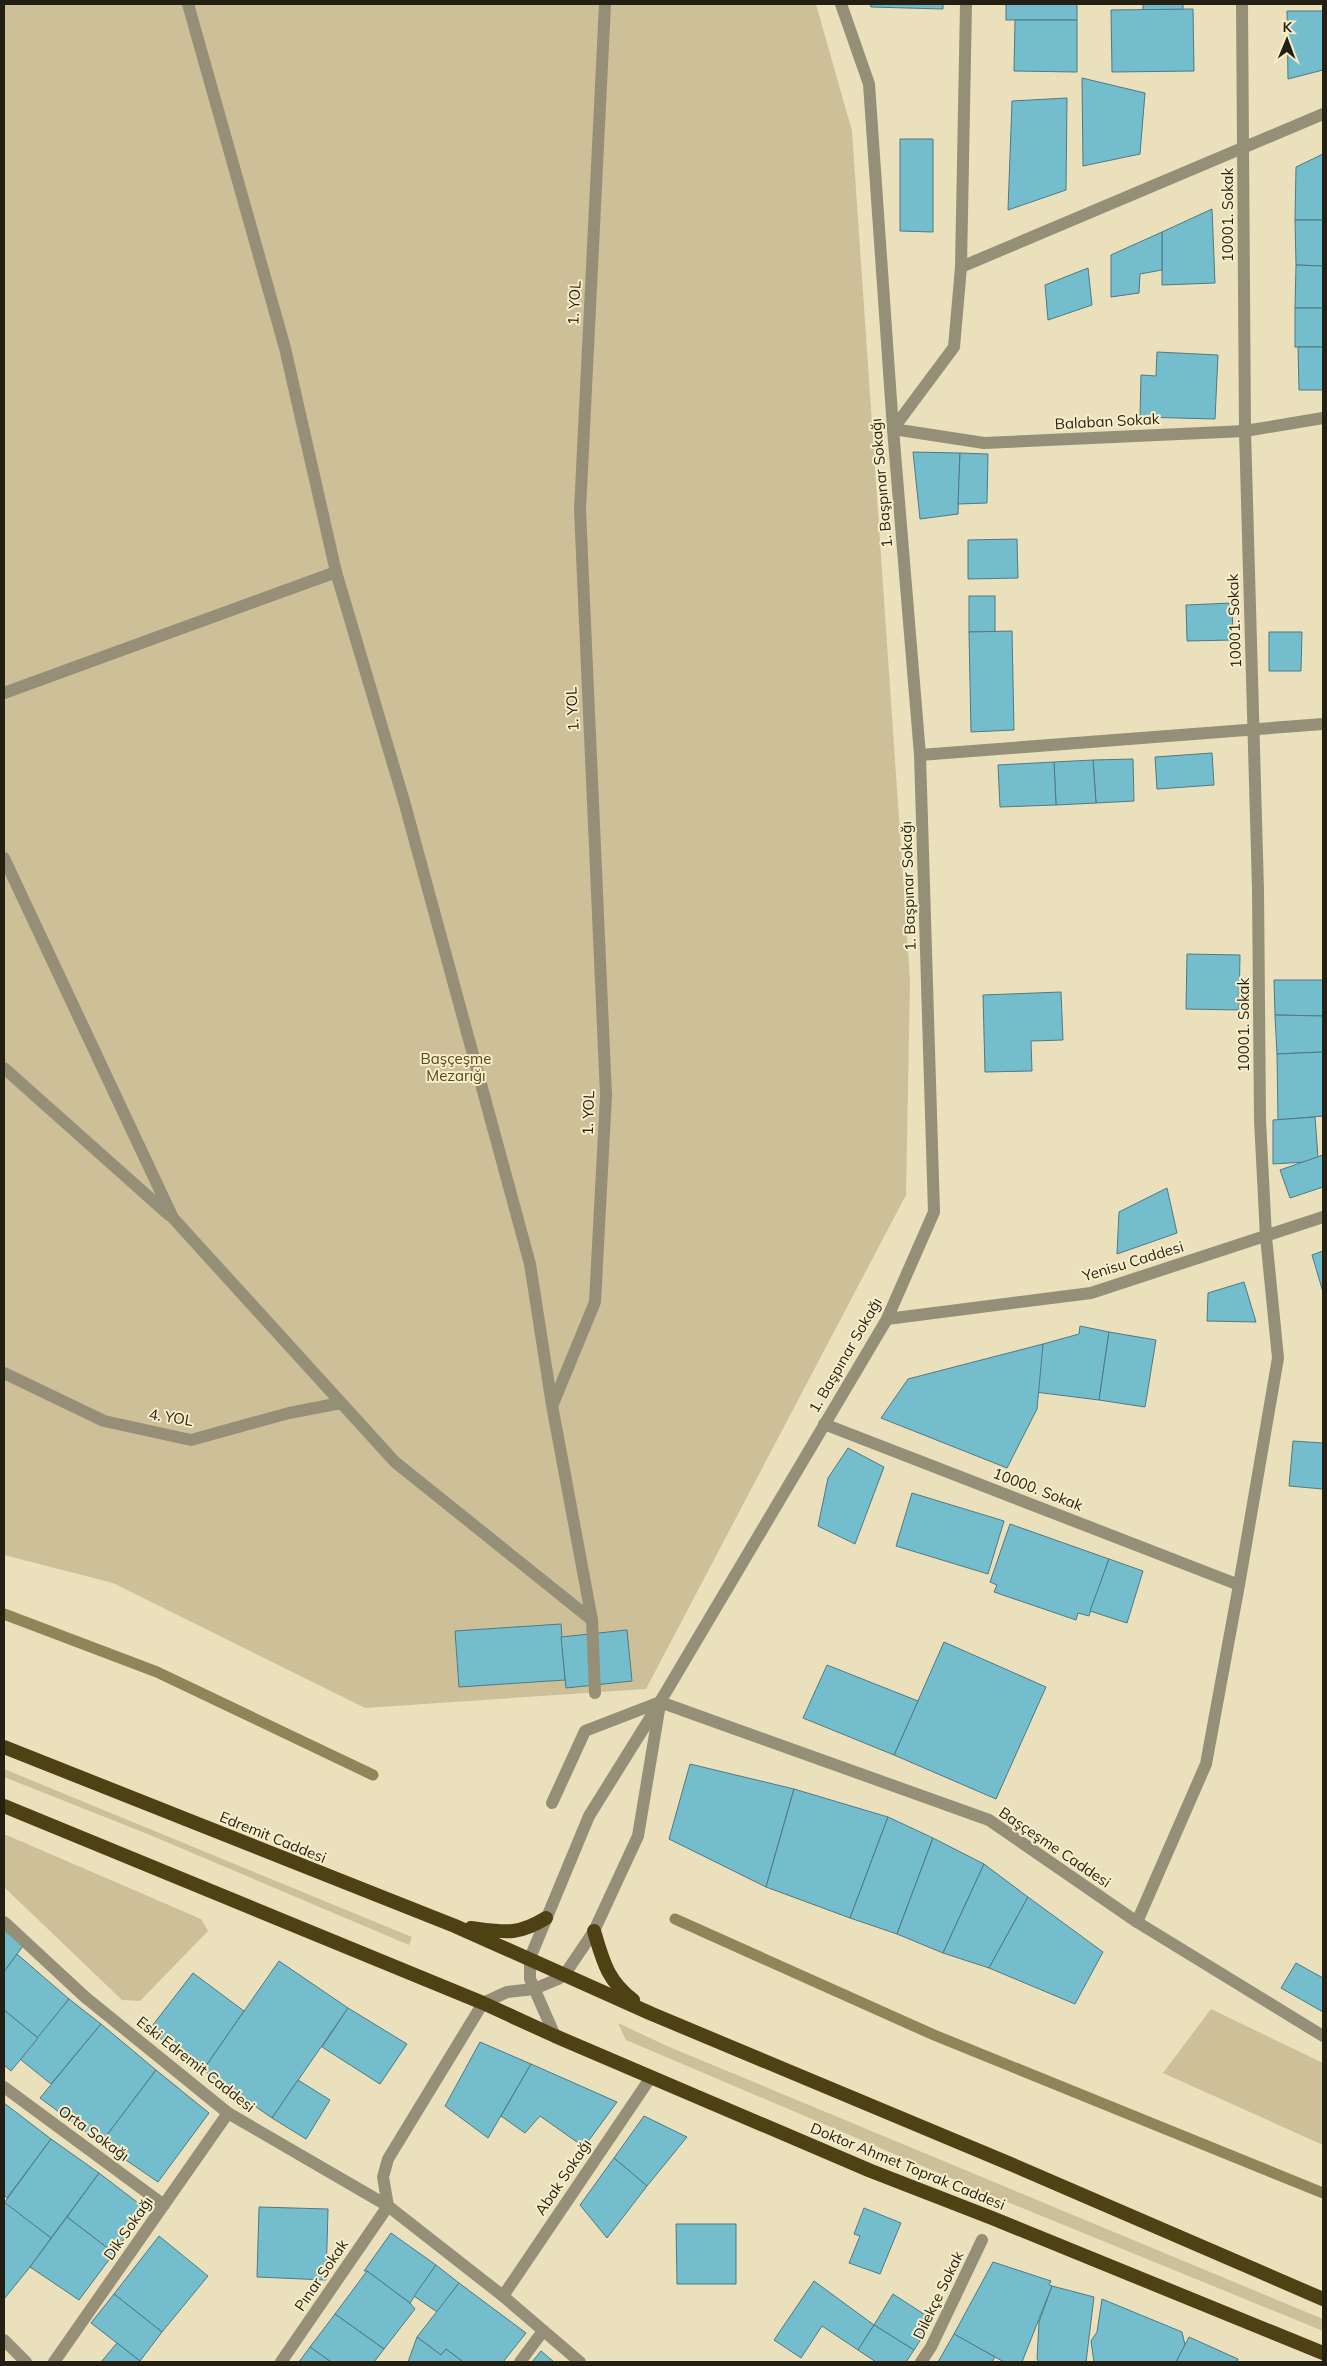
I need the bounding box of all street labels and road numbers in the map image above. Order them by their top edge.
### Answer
street label: 10001. Sokak [1218,167,1237,262]
street label: 1. YOL [563,280,585,326]
street label: Balaban Sokak [1054,409,1160,433]
street label: 1. Başpınar Sokağı [866,417,896,549]
street label: 10001. Sokak [1223,573,1245,669]
street label: 1. YOL [561,686,583,732]
street label: 1. Başpınar Sokağı [896,821,920,951]
street label: 10001. Sokak [1234,977,1253,1072]
street label: 1. YOL [578,1090,598,1136]
street label: Yenisu Caddesi [1079,1237,1186,1286]
street label: 1. Başpınar Sokağı [804,1294,886,1416]
street label: 4. YOL [148,1404,194,1430]
street label: 10000. Sokak [990,1463,1086,1515]
street label: Başçeşme Caddesi [995,1803,1115,1891]
street label: Edremit Caddesi [217,1807,329,1867]
street label: Eski Edremit Caddesi [133,2012,259,2116]
street label: Orta Sokağı [55,2101,133,2165]
street label: Doktor Ahmet Toprak Caddesi [808,2118,1008,2214]
street label: Abak Sokağı [531,2135,595,2219]
street label: Dik Sokağı [99,2192,157,2264]
street label: Pınar Sokak [290,2235,352,2315]
street label: Dilekçe Sokak [908,2248,968,2342]

